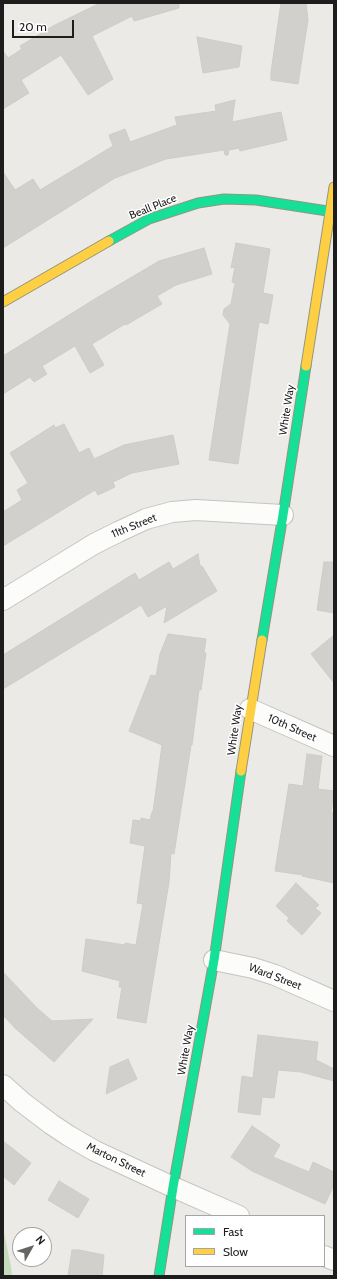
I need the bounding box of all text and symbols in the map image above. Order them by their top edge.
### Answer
scale bar [14,12,76,38]
text: 20 m [19,19,47,34]
street label: Beall Place [127,192,179,222]
street label: White Way [276,384,298,436]
street label: 11th Street [109,511,159,541]
street label: White Way [225,704,245,756]
street label: 10th Street [266,711,318,745]
street label: Ward Street [247,961,303,993]
street label: White Way [175,1024,197,1076]
street label: Marton Street [84,1140,148,1180]
legend [185,1215,325,1267]
text: Fast [223,1224,243,1239]
north arrow [12,1227,52,1267]
text: N [33,1233,48,1248]
text: Slow [223,1244,248,1259]

